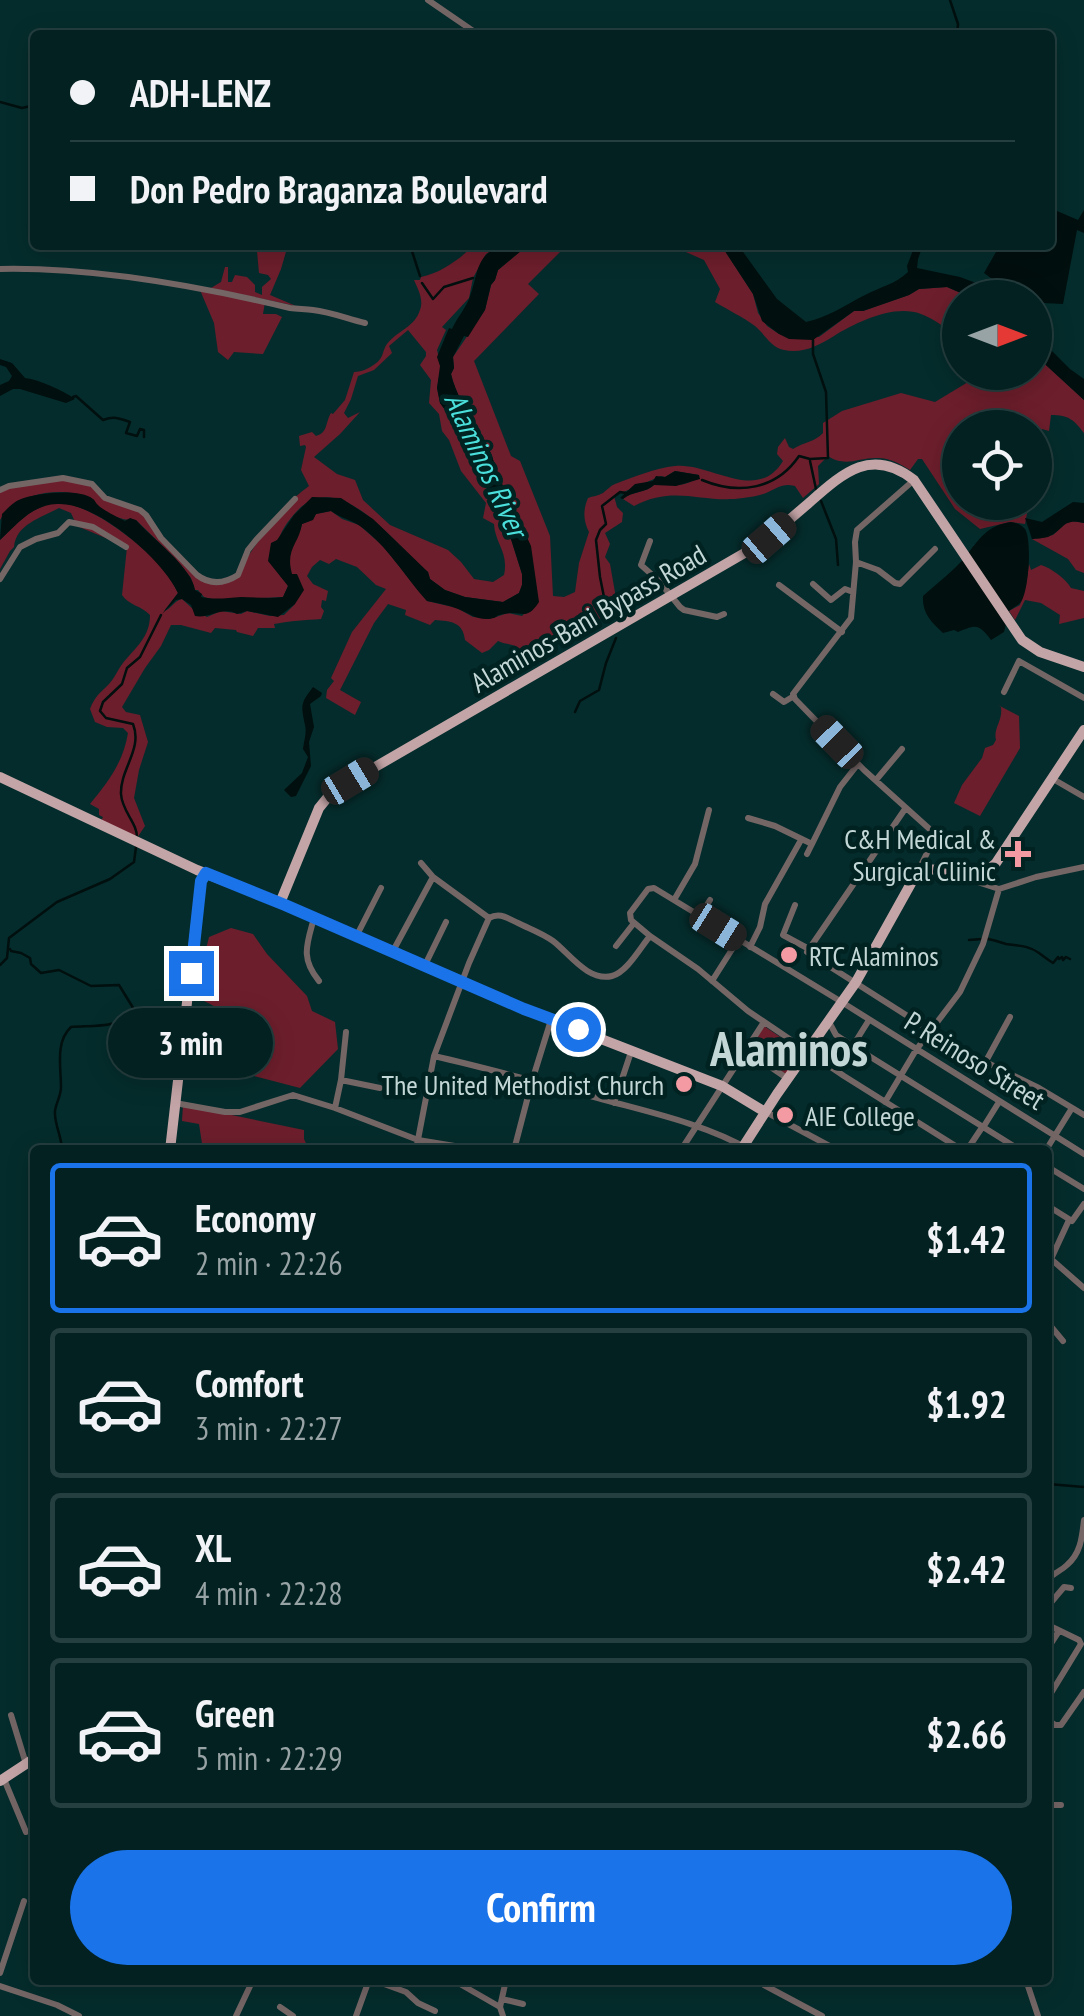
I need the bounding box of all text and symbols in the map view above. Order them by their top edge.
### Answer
text: ADH-LENZ [130,68,271,117]
text: Don Pedro Braganza Boulevard [130,164,548,213]
north arrow [942,280,1052,390]
map controls [942,280,1052,520]
water label: Alaminos River [437,386,539,546]
button: locate [942,410,1052,520]
car [737,507,801,569]
street label: Alaminos-Bani Bypass Road [464,536,712,700]
car [805,710,869,774]
car [317,753,383,809]
place label: C&H Medical & Surgical Cliinic [844,820,996,889]
marker: C&H Medical & Surgical Cliinic [1005,841,1031,867]
car [685,898,751,956]
place label: RTC Alaminos [809,937,939,974]
marker: RTC Alaminos [778,944,800,966]
route end [169,951,214,996]
street label: P. Reinoso Street [898,1002,1052,1118]
route start [556,1007,601,1052]
callout: 3 min [109,1008,274,1078]
district label: Alaminos [709,1017,868,1079]
text: 3 min [158,1022,223,1064]
place label: The United Methodist Church [382,1066,664,1103]
marker: The United Methodist Church [673,1073,695,1095]
place label: AIE College [805,1097,915,1134]
marker: AIE College [774,1104,796,1126]
icon: car [75,1193,165,1283]
text: Economy [195,1193,315,1242]
text: $1.42 [926,1214,1007,1263]
text: 2 min · 22:26 [195,1242,343,1284]
icon: car [75,1358,165,1448]
text: Comfort [195,1358,304,1407]
text: $1.92 [926,1379,1007,1428]
text: 3 min · 22:27 [195,1407,343,1449]
icon: car [75,1523,165,1613]
text: XL [195,1523,231,1572]
text: $2.42 [926,1544,1007,1593]
text: 4 min · 22:28 [195,1572,343,1614]
icon: car [75,1688,165,1778]
text: Green [195,1688,275,1737]
text: $2.66 [926,1709,1007,1758]
text: 5 min · 22:29 [195,1737,343,1779]
button: Confirm [70,1850,1012,1965]

